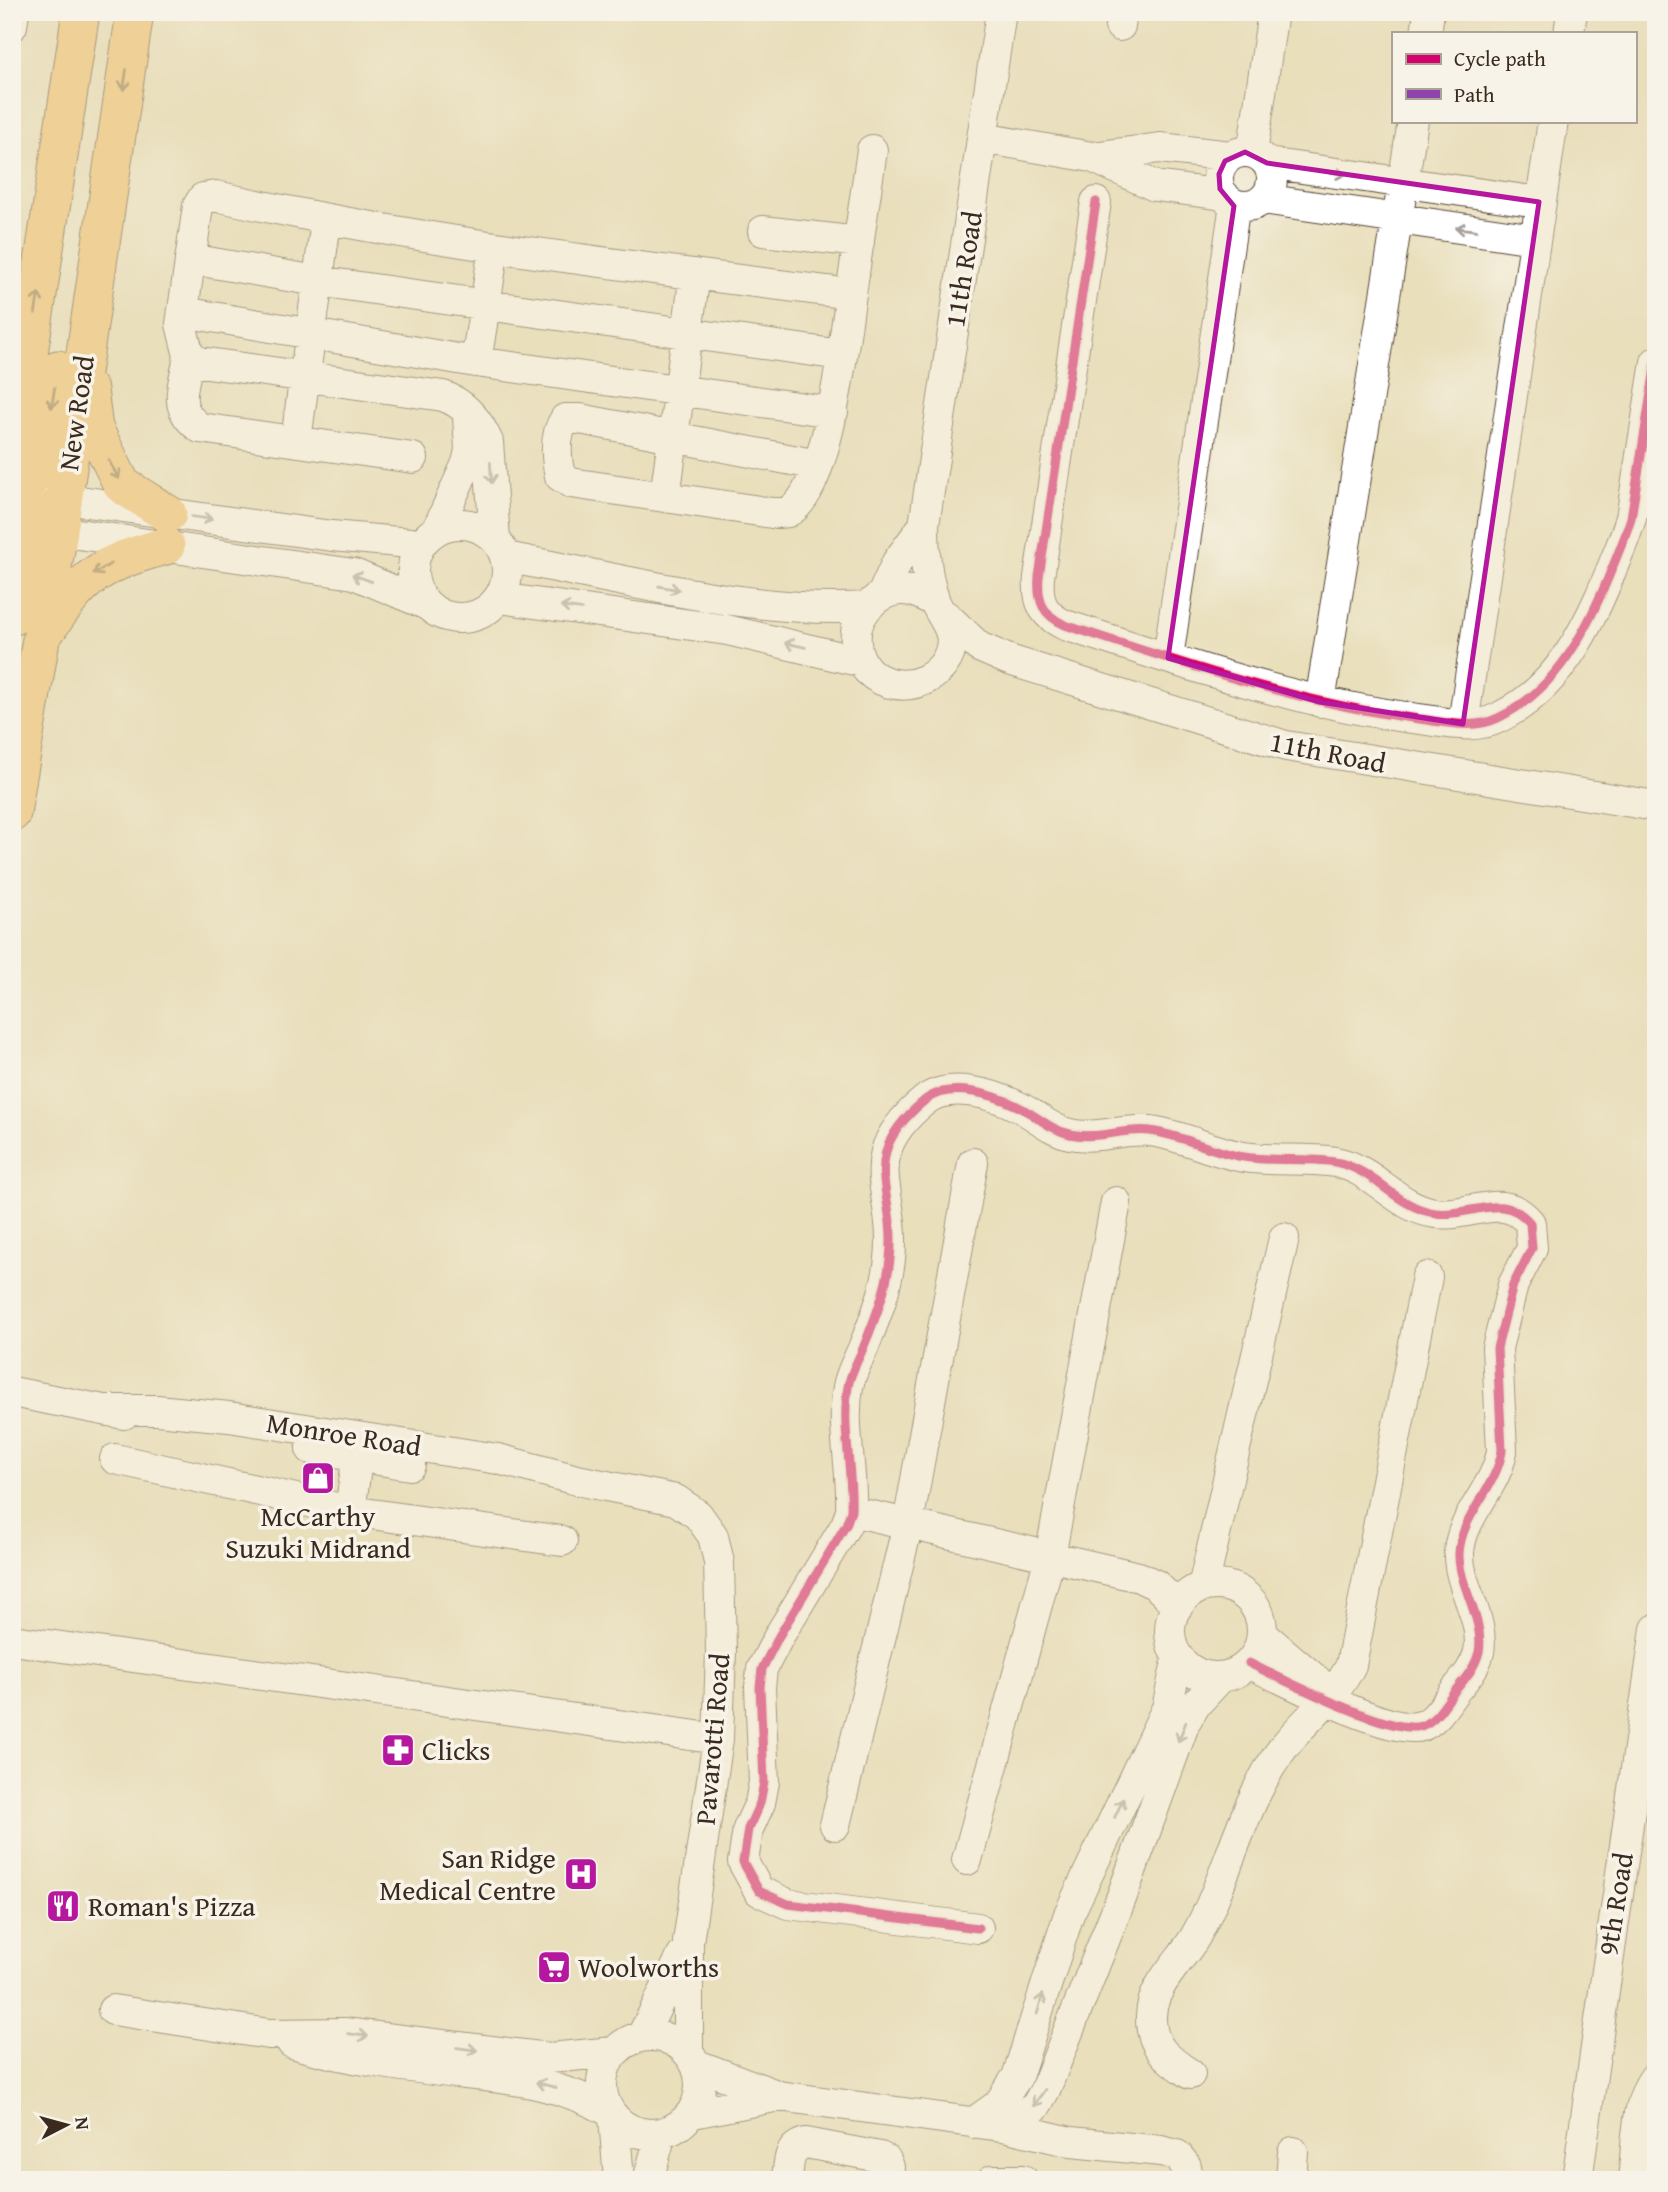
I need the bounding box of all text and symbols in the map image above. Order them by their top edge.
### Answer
legend [1392,32,1636,122]
text: Cycle path [1454,43,1546,74]
one-way arrow [118,68,131,91]
text: Path [1454,79,1495,110]
one-way arrow [1323,167,1345,180]
street label: 11th Road [933,208,992,330]
one-way arrow [1455,223,1478,236]
one-way arrow [31,292,44,314]
street label: New Road [47,353,104,473]
one-way arrow [46,386,59,409]
one-way arrow [107,459,121,479]
one-way arrow [485,461,498,484]
one-way arrow [190,512,213,525]
one-way arrow [92,562,112,576]
one-way arrow [352,570,374,583]
one-way arrow [657,581,680,595]
one-way arrow [560,602,583,615]
one-way arrow [784,638,807,652]
street label: 11th Road [1267,720,1390,783]
street label: Monroe Road [264,1401,425,1466]
shop icon: McCarthy Suzuki Midrand [299,1459,337,1497]
place label: McCarthy Suzuki Midrand [225,1495,411,1568]
street label: Pavarotti Road [684,1651,739,1827]
one-way arrow [1174,1720,1187,1742]
place label: Clicks [422,1729,490,1770]
pharmacy icon: Clicks [379,1731,417,1769]
one-way arrow [1113,1798,1127,1819]
place label: San Ridge Medical Centre [379,1837,556,1910]
street label: 9th Road [1586,1849,1643,1958]
hospital icon: San Ridge Medical Centre [562,1855,600,1893]
place label: Roman's Pizza [88,1885,256,1926]
restaurant icon: Roman's Pizza [44,1887,82,1925]
place label: Woolworths [578,1946,719,1987]
supermarket icon: Woolworths [535,1948,573,1986]
one-way arrow [1034,1993,1047,2015]
one-way arrow [347,2029,369,2042]
one-way arrow [455,2042,477,2055]
one-way arrow [535,2078,558,2091]
one-way arrow [1032,2088,1046,2107]
north arrow [32,2090,102,2160]
text: N [68,2115,98,2131]

